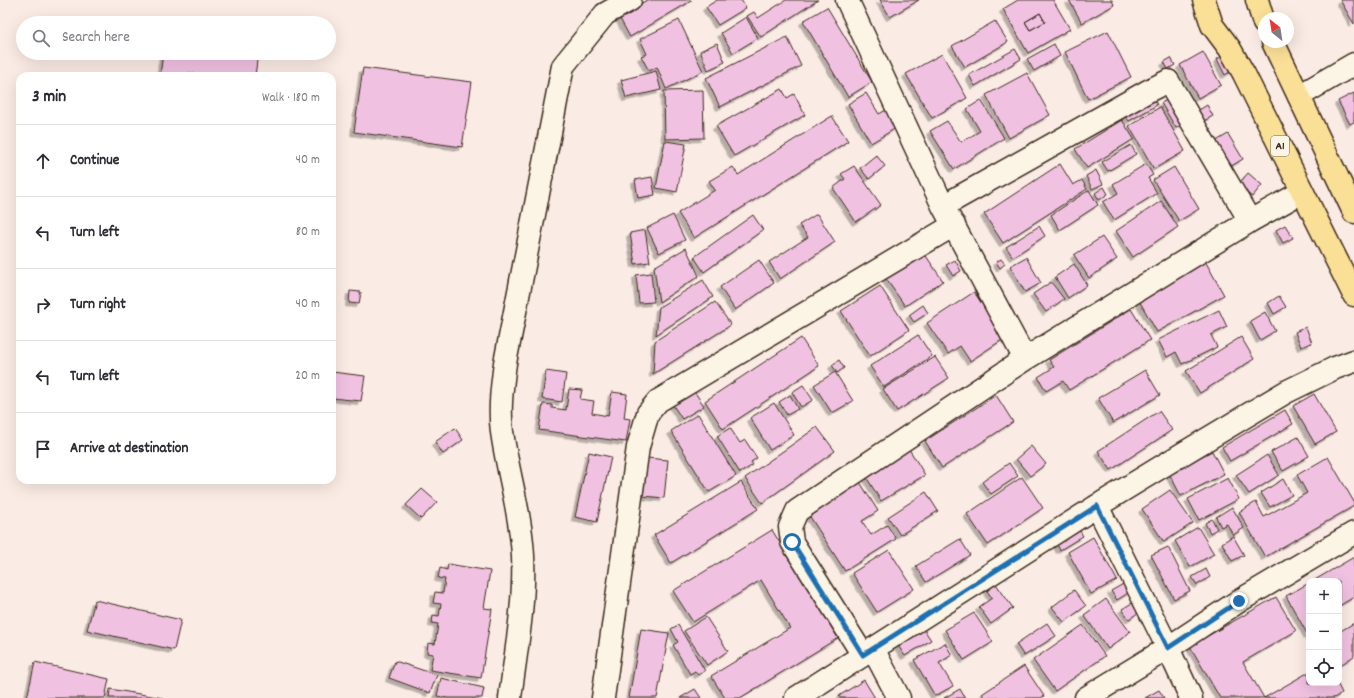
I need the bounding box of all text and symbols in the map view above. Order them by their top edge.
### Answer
north arrow [1258,12,1294,48]
search box [16,16,336,60]
icon: search [30,27,52,49]
text: Search here [62,27,130,49]
text: 3 min [32,86,66,110]
text: Walk · 180 m [262,89,320,108]
road number: A1 [1271,136,1289,156]
icon: ahead [32,150,54,172]
text: Continue [70,150,119,172]
text: 40 m [296,151,320,170]
icon: left [32,222,54,244]
text: Turn left [70,222,119,244]
text: 80 m [296,223,320,242]
icon: right [32,294,54,316]
text: Turn right [70,294,126,316]
text: 40 m [296,295,320,314]
icon: left [32,366,54,388]
text: Turn left [70,366,119,388]
text: 20 m [295,367,320,386]
icon: arrive [32,438,54,460]
text: Arrive at destination [70,438,188,460]
route start [783,533,801,551]
map controls [1306,578,1342,686]
button: + [1306,578,1342,614]
route end [1230,592,1248,610]
button: − [1306,614,1342,650]
button: locate [1306,650,1342,686]

